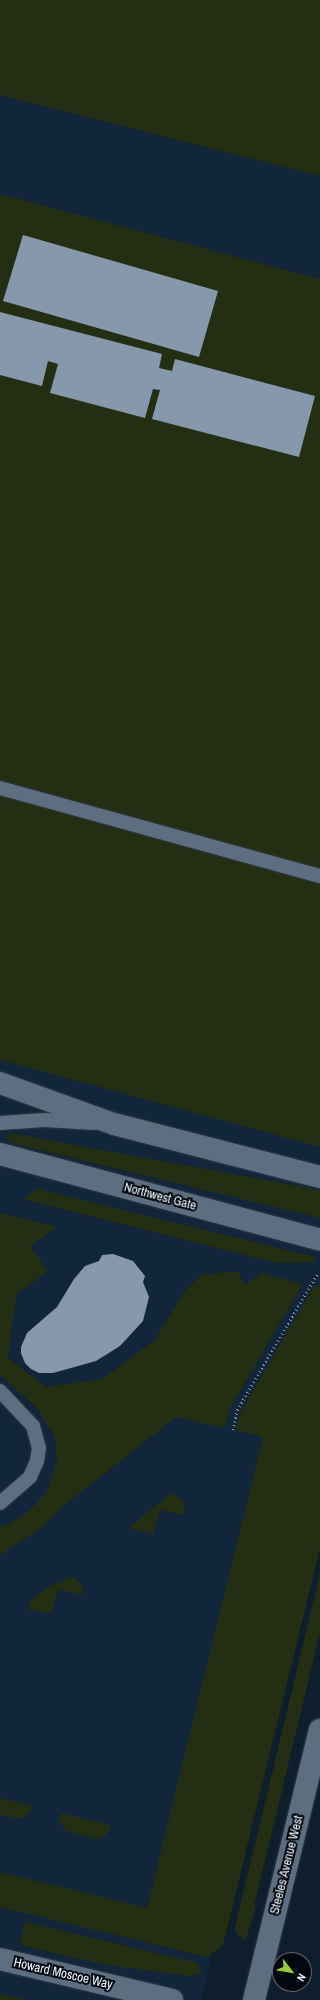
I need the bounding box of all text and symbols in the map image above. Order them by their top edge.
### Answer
street label: Northwest Gate [122,1180,198,1214]
street label: Steeles Avenue West [267,1814,307,1916]
north arrow [272,1952,312,1992]
street label: Howard Moscoe Way [12,1955,114,1993]
text: N [294,1971,309,1984]

